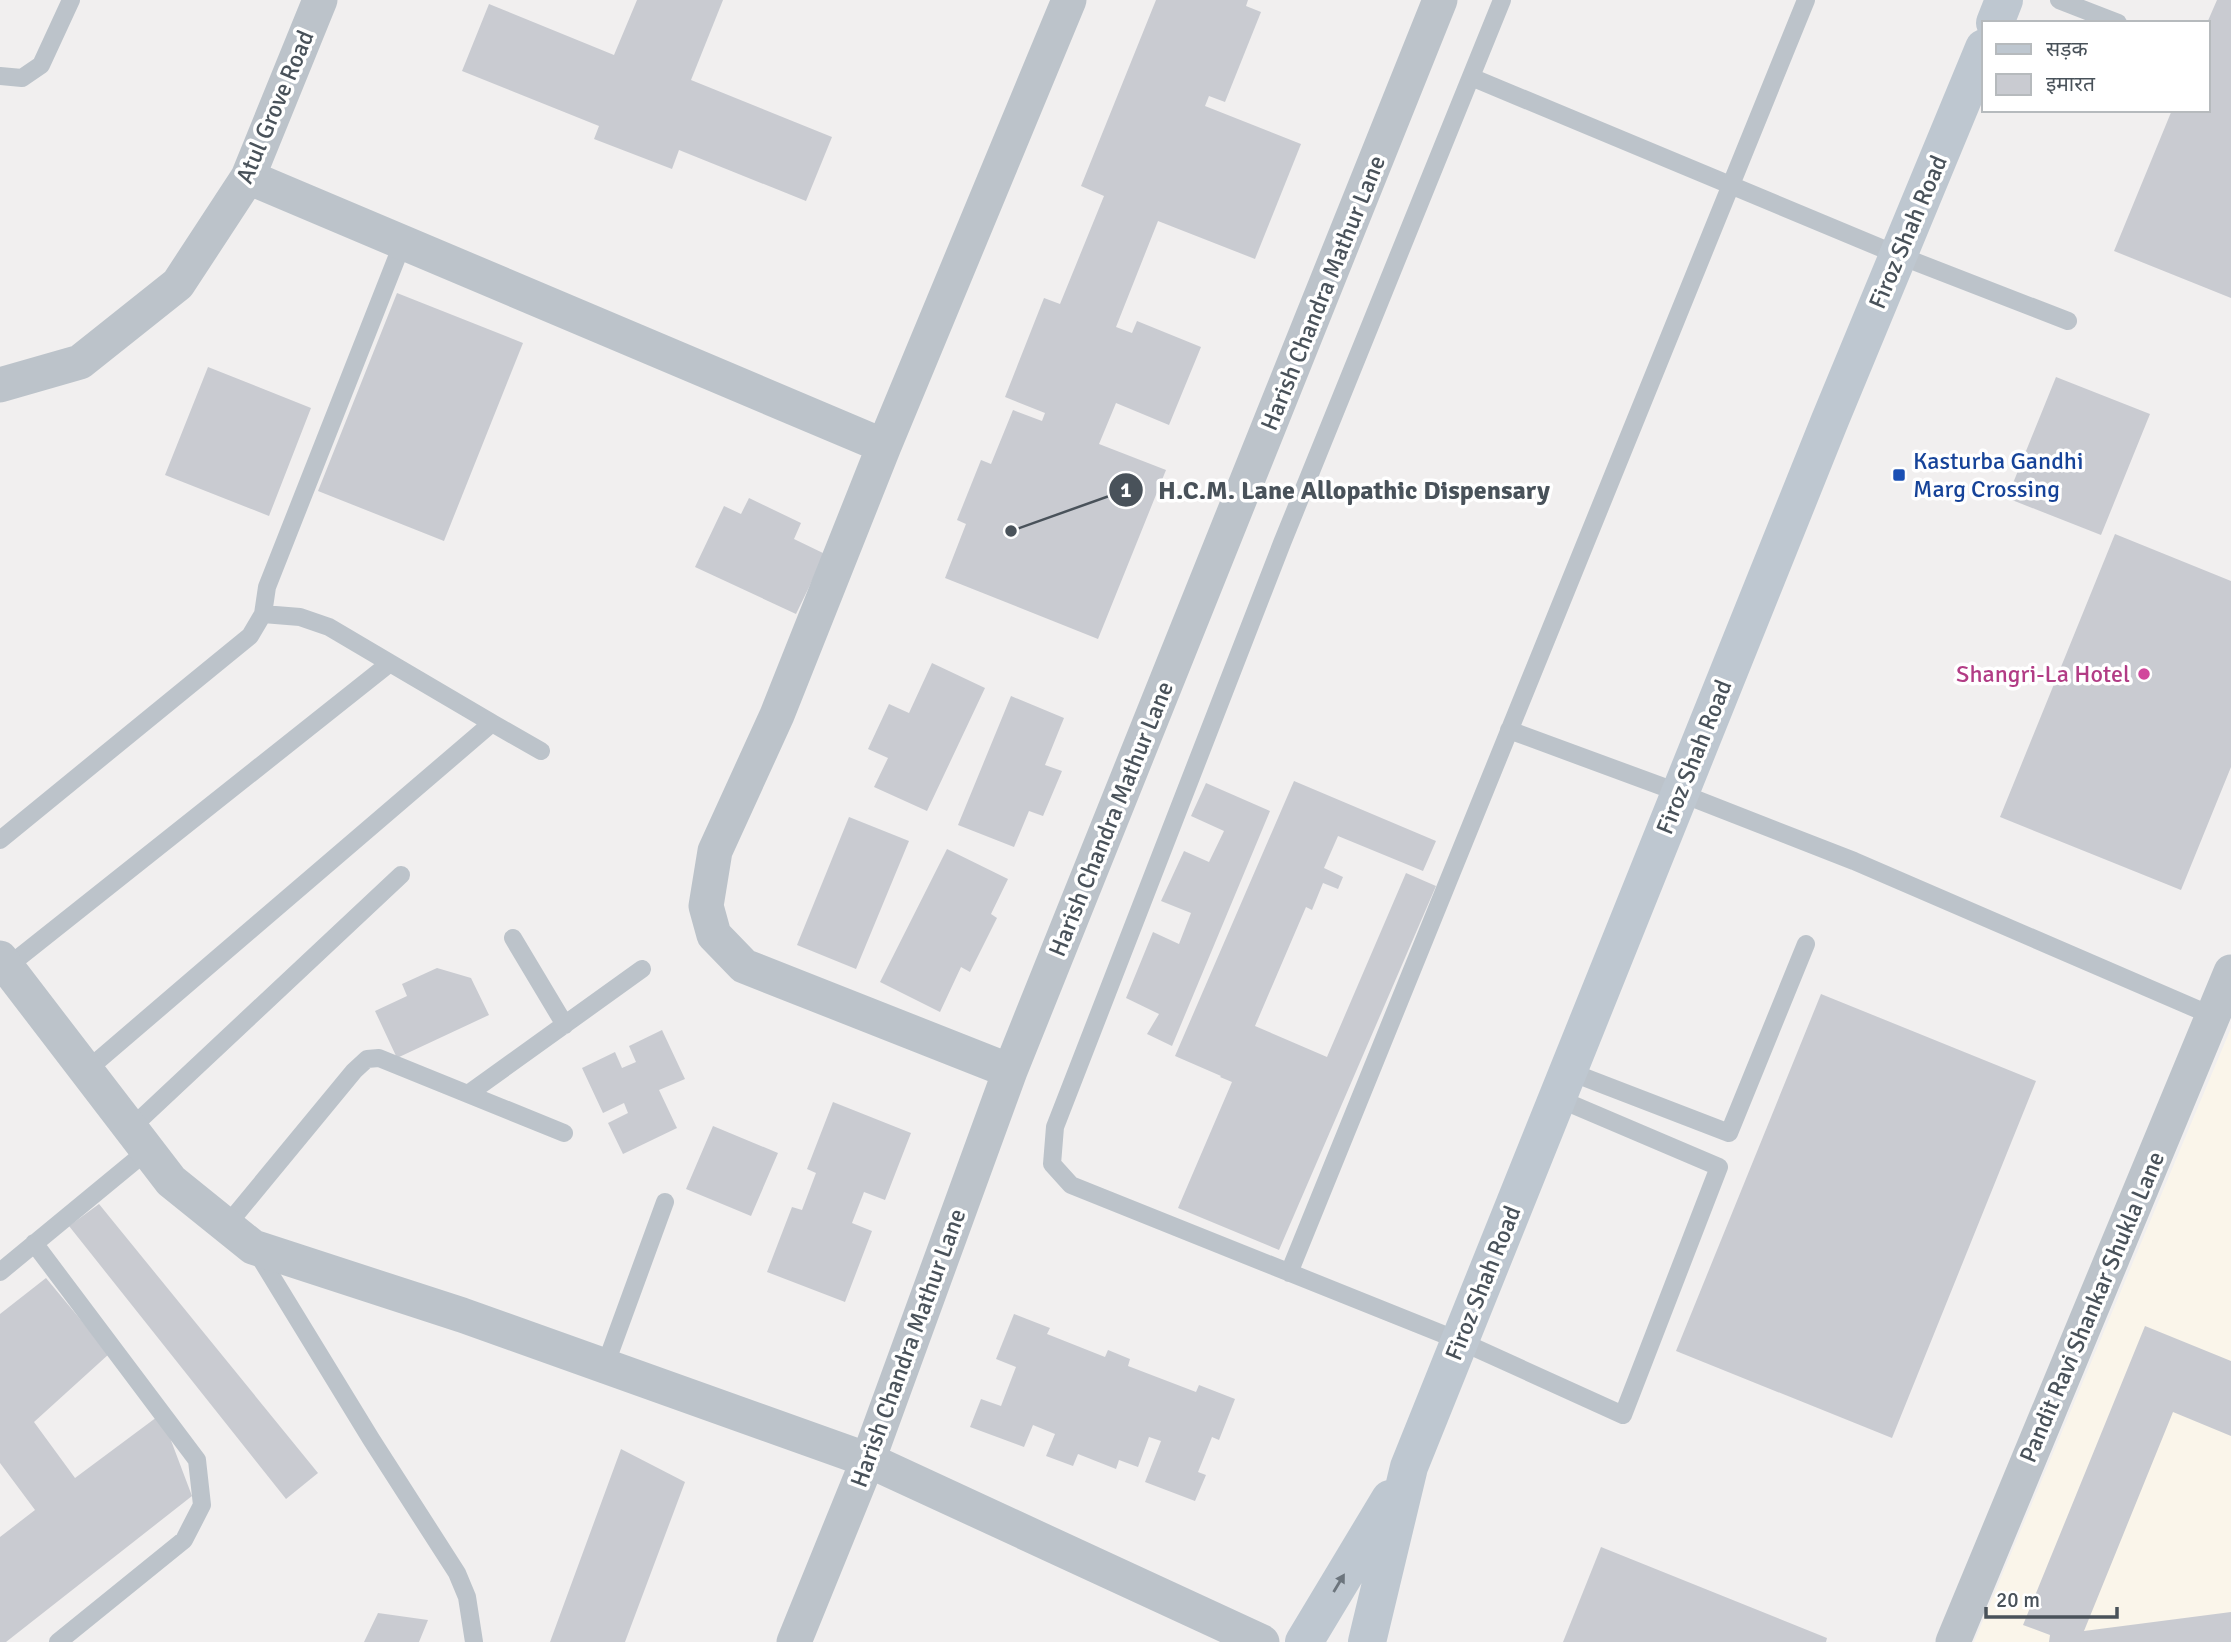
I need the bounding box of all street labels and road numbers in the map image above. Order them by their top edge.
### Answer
street label: Atul Grove Road [229,26,321,188]
street label: Harish Chandra Mathur Lane [1254,151,1392,435]
street label: Firoz Shah Road [1862,151,1954,313]
street label: Firoz Shah Road [1649,675,1739,839]
street label: Harish Chandra Mathur Lane [1042,677,1180,961]
street label: Pandit Ravi Shankar Shukla Lane [2013,1147,2171,1467]
street label: Firoz Shah Road [1438,1201,1528,1365]
street label: Harish Chandra Mathur Lane [844,1205,972,1491]

